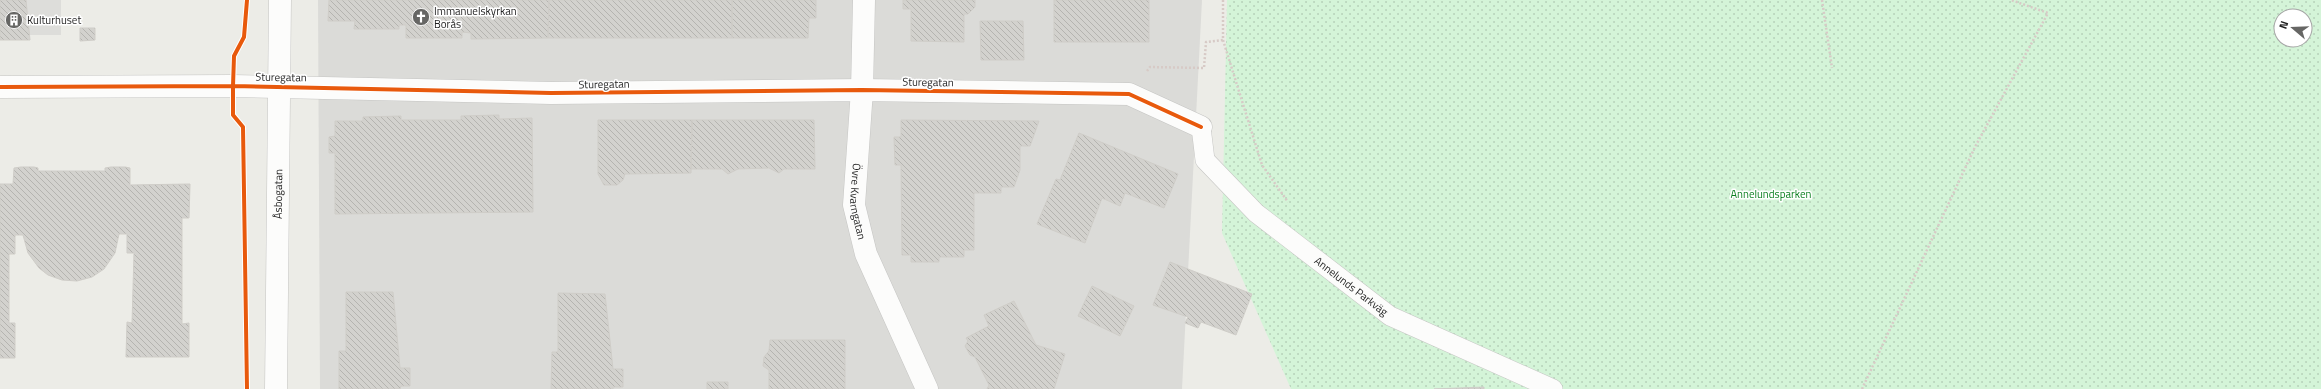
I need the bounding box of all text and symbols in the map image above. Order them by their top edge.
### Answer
place label: Immanuelskyrkan Borås [434,3,517,32]
church icon: Immanuelskyrkan Borås [411,7,431,27]
north arrow [2273,8,2313,48]
building icon: Kulturhuset [4,10,24,30]
place label: Kulturhuset [27,12,81,28]
text: N [2275,19,2292,31]
street label: Sturegatan [255,69,307,85]
street label: Sturegatan [902,74,954,90]
street label: Sturegatan [578,76,630,92]
street label: Övre Kvarngatan [846,163,870,241]
street label: Åsbogatan [270,169,286,219]
park label: Annelundsparken [1731,186,1812,202]
street label: Annelunds Parkväg [1311,253,1392,320]

